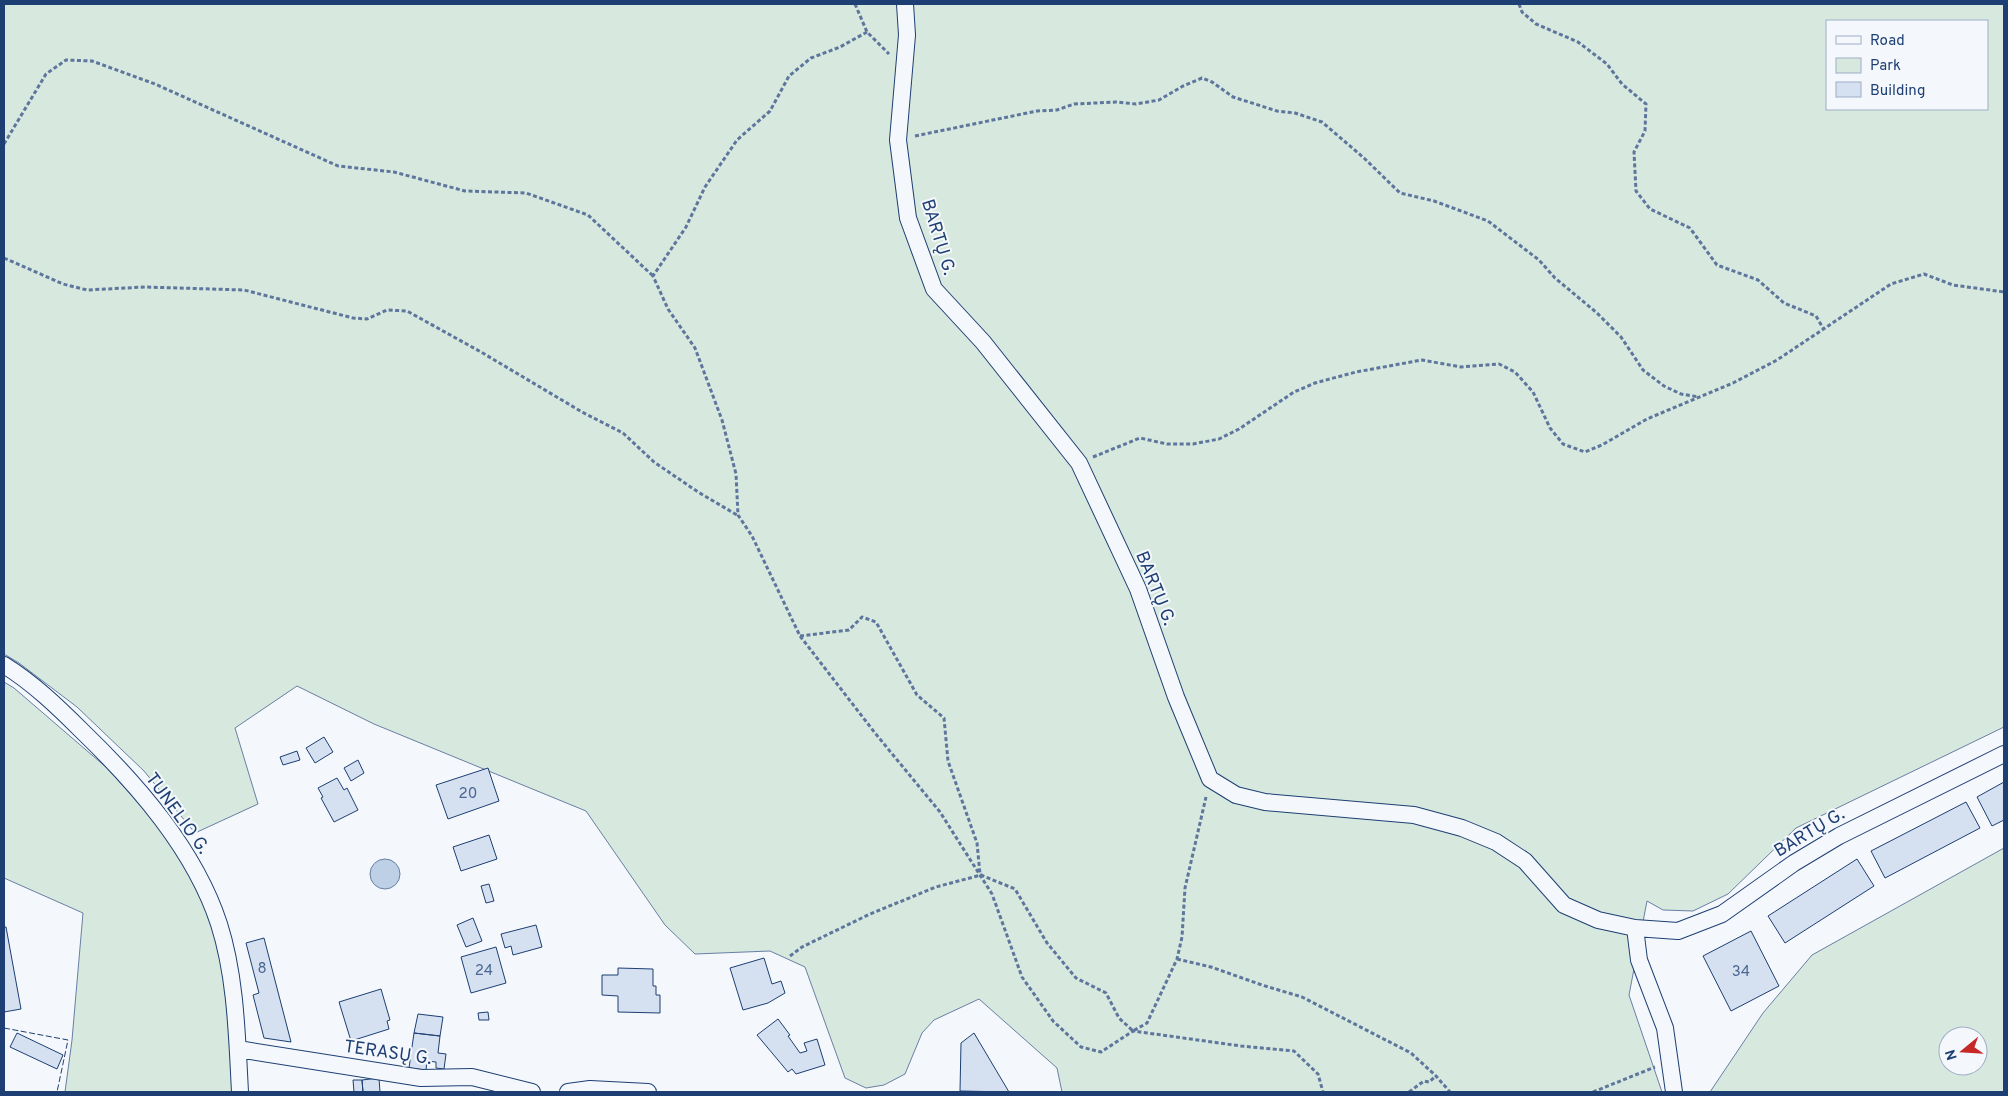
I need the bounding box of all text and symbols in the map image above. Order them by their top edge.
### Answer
legend [1826,20,1988,110]
text: Road [1870,32,1905,51]
text: Park [1870,57,1901,76]
text: Building [1870,82,1925,101]
street label: BARTŲ G. [915,197,960,278]
street label: BARTŲ G. [1129,548,1180,629]
street label: TUNELIO G. [140,769,214,859]
house number: 20 [459,785,477,804]
street label: BARTŲ G. [1770,803,1849,863]
house number: 8 [257,960,267,979]
house number: 24 [475,962,493,981]
house number: 34 [1732,963,1750,982]
north arrow [1938,1026,1988,1076]
street label: TERASŲ G. [342,1036,433,1071]
text: N [1942,1047,1962,1062]

